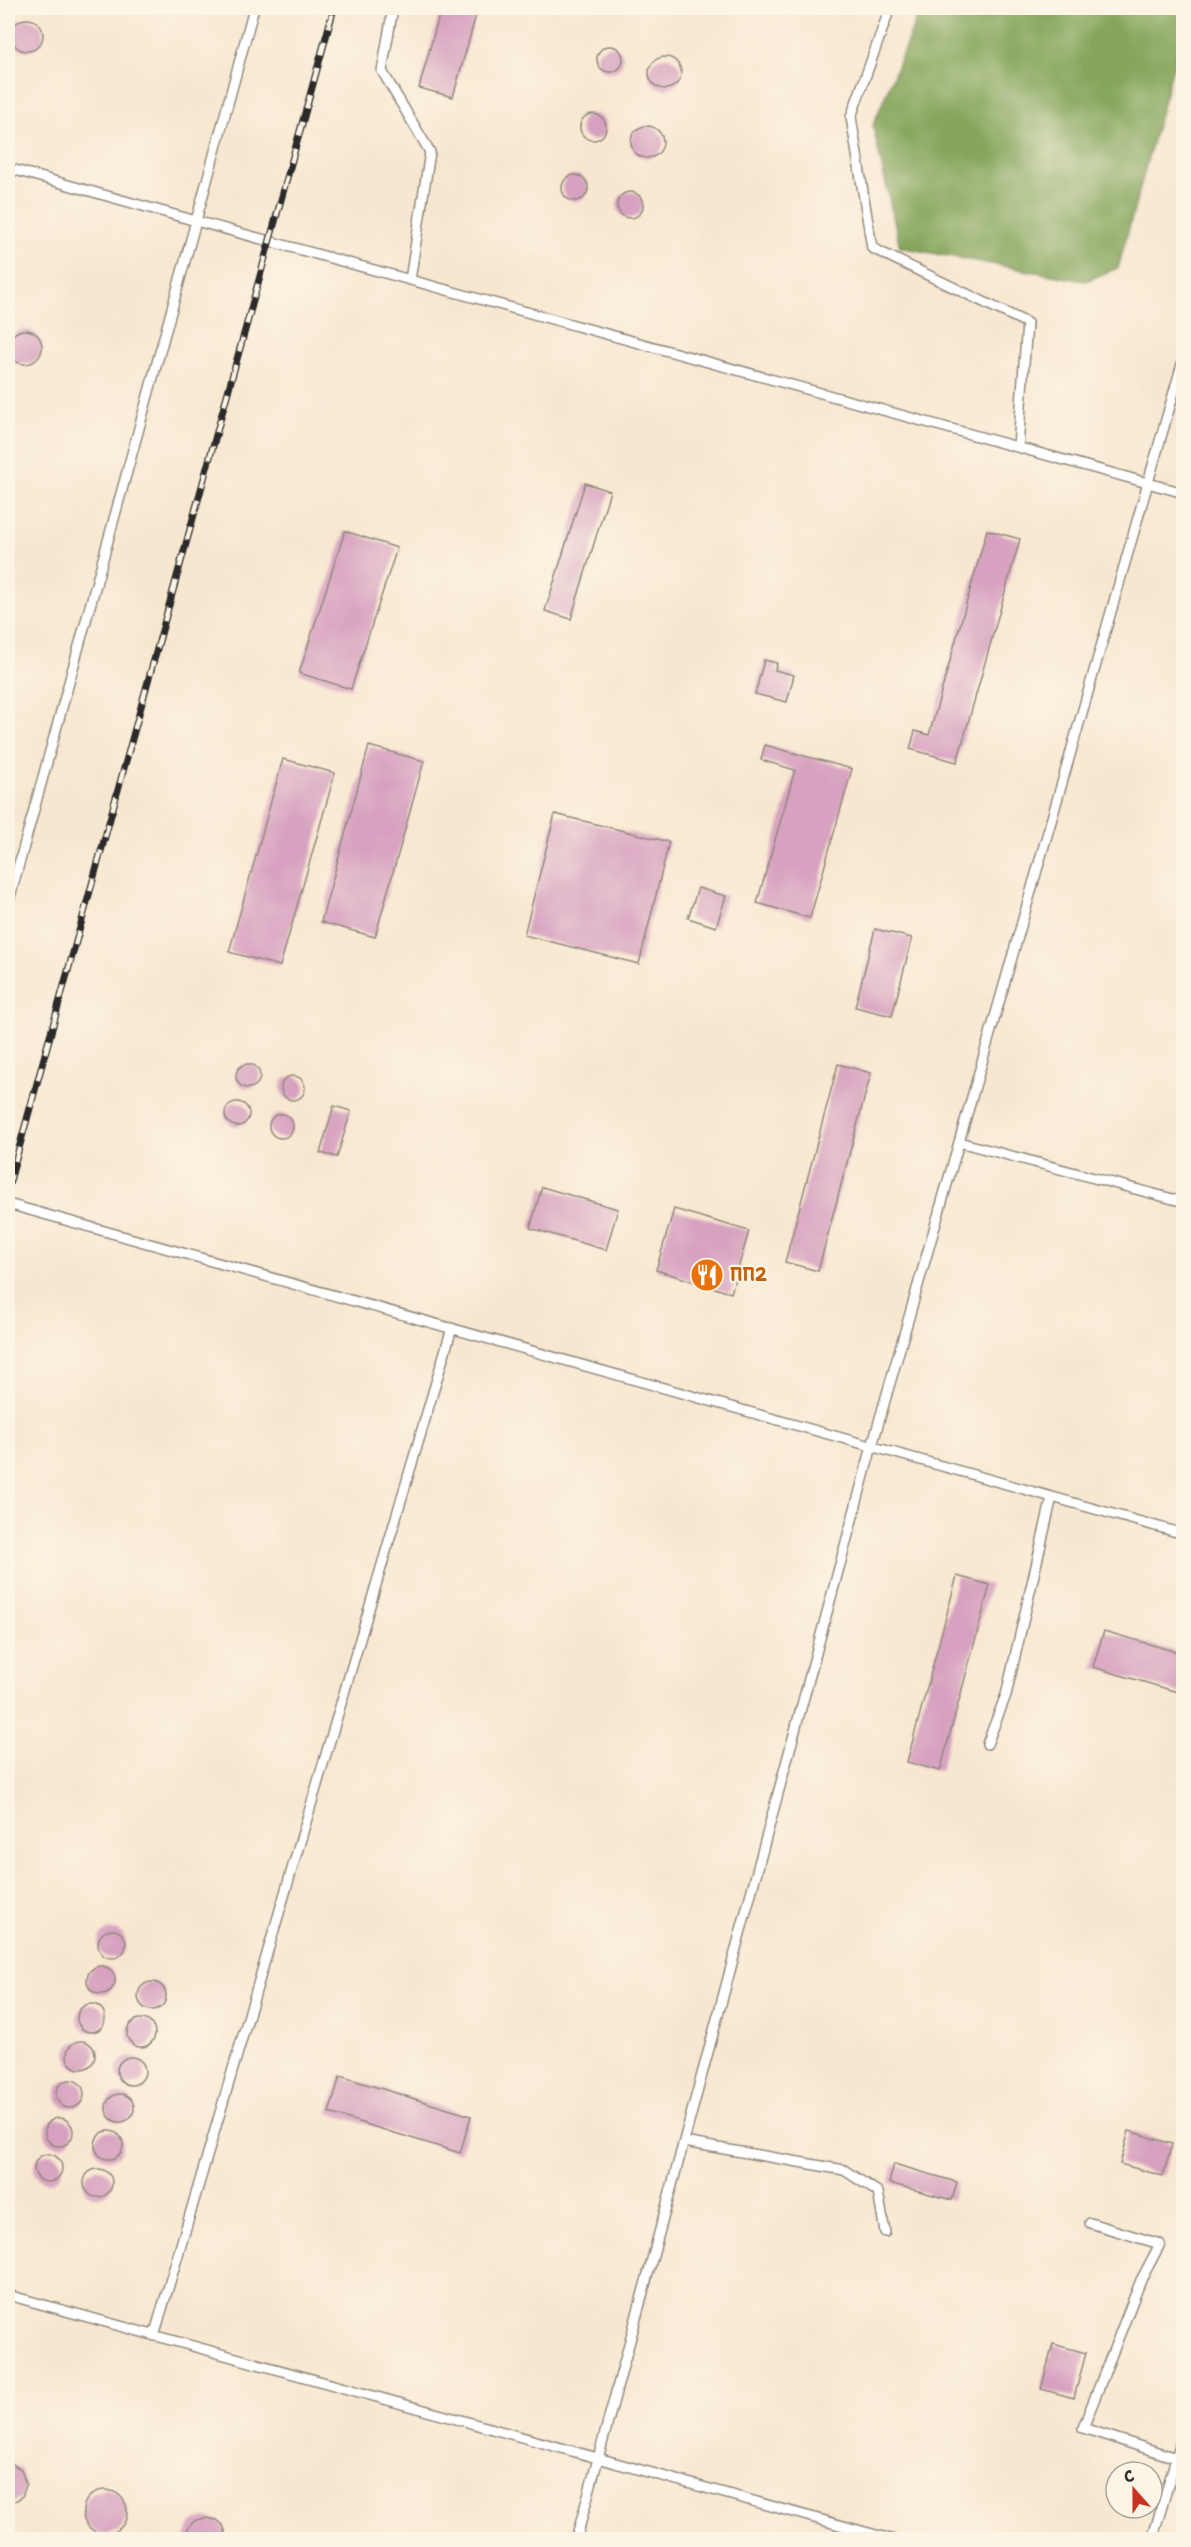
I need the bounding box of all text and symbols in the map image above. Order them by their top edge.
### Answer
restaurant icon: ПП2 [689,1257,725,1293]
place label: ПП2 [730,1263,768,1287]
north arrow [1104,2460,1164,2520]
text: С [1120,2465,1137,2488]

